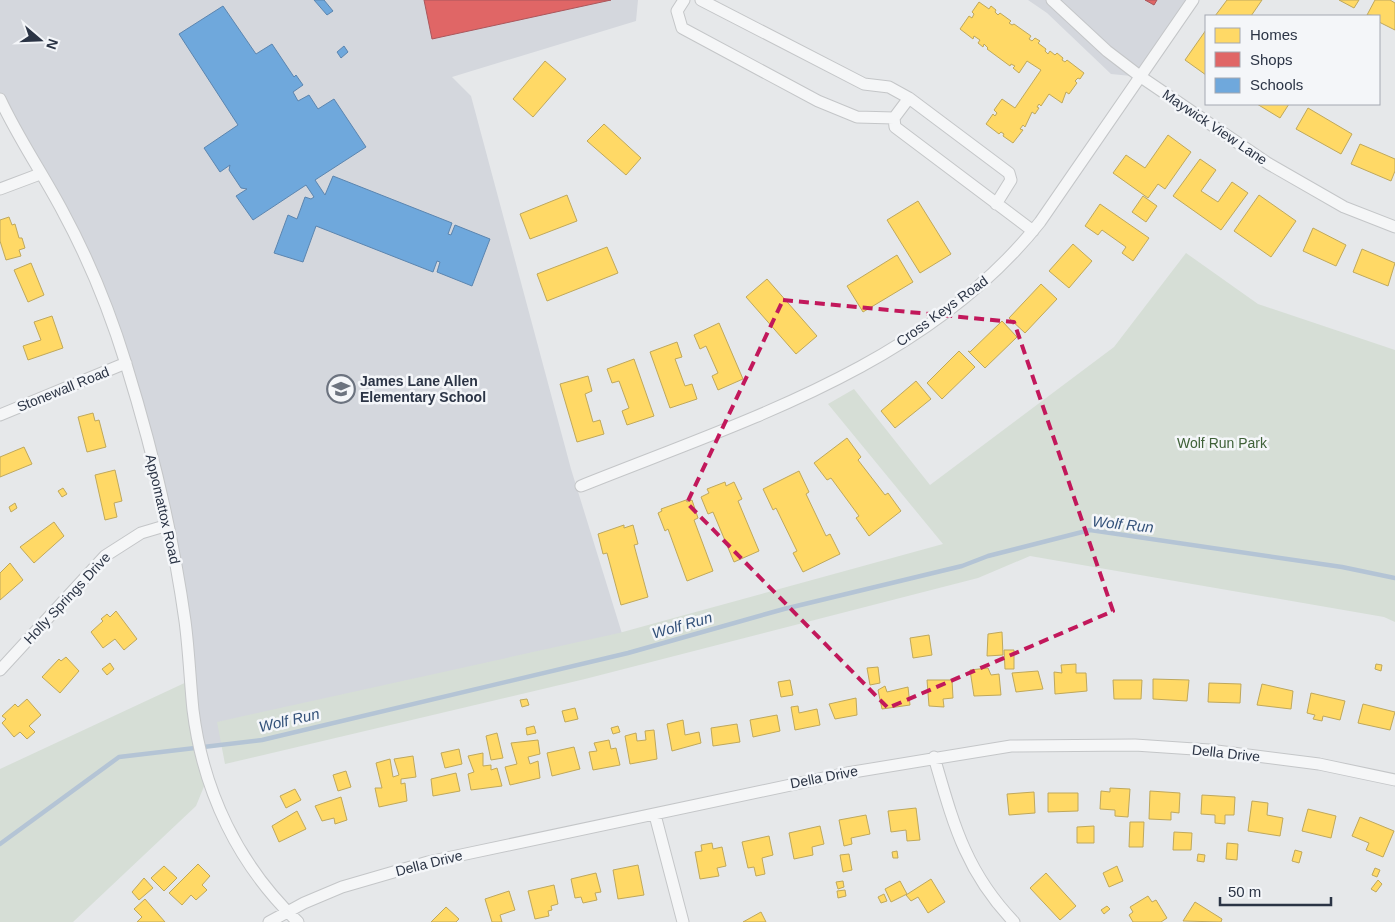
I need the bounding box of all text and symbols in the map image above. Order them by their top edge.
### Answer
north arrow [15,15,65,65]
legend [1205,15,1380,105]
text: Homes [1250,26,1298,43]
text: N [43,37,62,52]
text: Shops [1250,51,1293,68]
text: Schools [1250,76,1303,93]
street label: Maywick View Lane [1160,86,1271,168]
street label: Cross Keys Road [893,273,991,349]
street label: Stonewall Road [15,363,111,415]
place label: James Lane Allen Elementary School [360,373,486,405]
school or university icon: James Lane Allen Elementary School [326,374,356,404]
park label: Wolf Run Park [1177,435,1268,451]
street label: Appomattox Road [143,453,183,565]
water label: Wolf Run [1091,512,1155,536]
street label: Holly Springs Drive [21,549,114,647]
water label: Wolf Run [650,608,714,642]
water label: Wolf Run [257,705,321,735]
street label: Della Drive [1191,741,1261,765]
street label: Della Drive [789,763,859,791]
street label: Della Drive [394,847,464,879]
scale bar [1220,874,1331,906]
text: 50 m [1228,883,1261,900]

